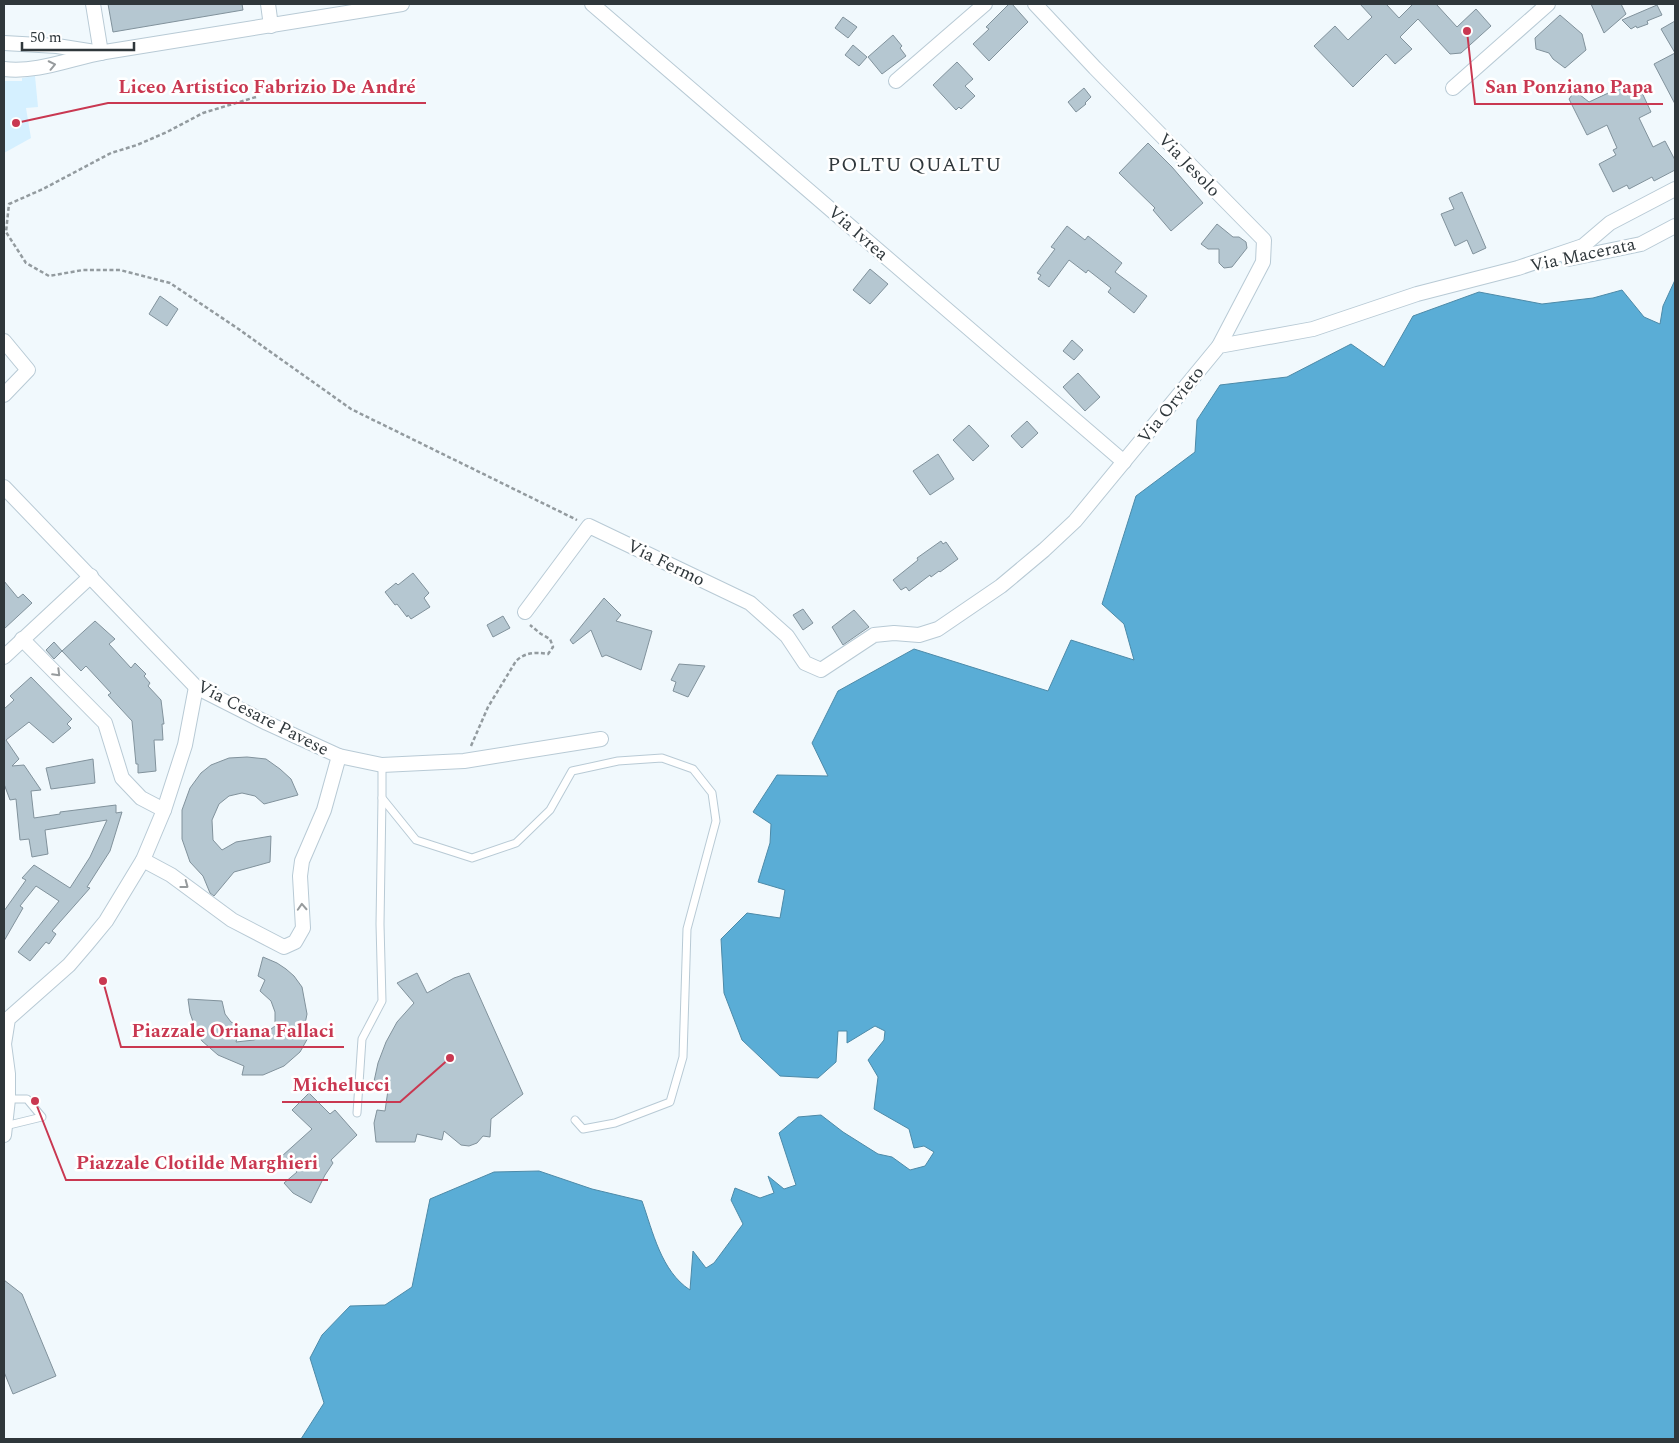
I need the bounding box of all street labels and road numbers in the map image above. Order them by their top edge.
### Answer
street label: Via Jesolo [1151,127,1227,203]
street label: Via Ivrea [822,199,894,267]
street label: Via Macerata [1528,231,1638,279]
street label: Via Orvieto [1131,360,1211,450]
street label: Via Fermo [622,532,710,594]
street label: Via Cesare Pavese [192,673,334,763]

